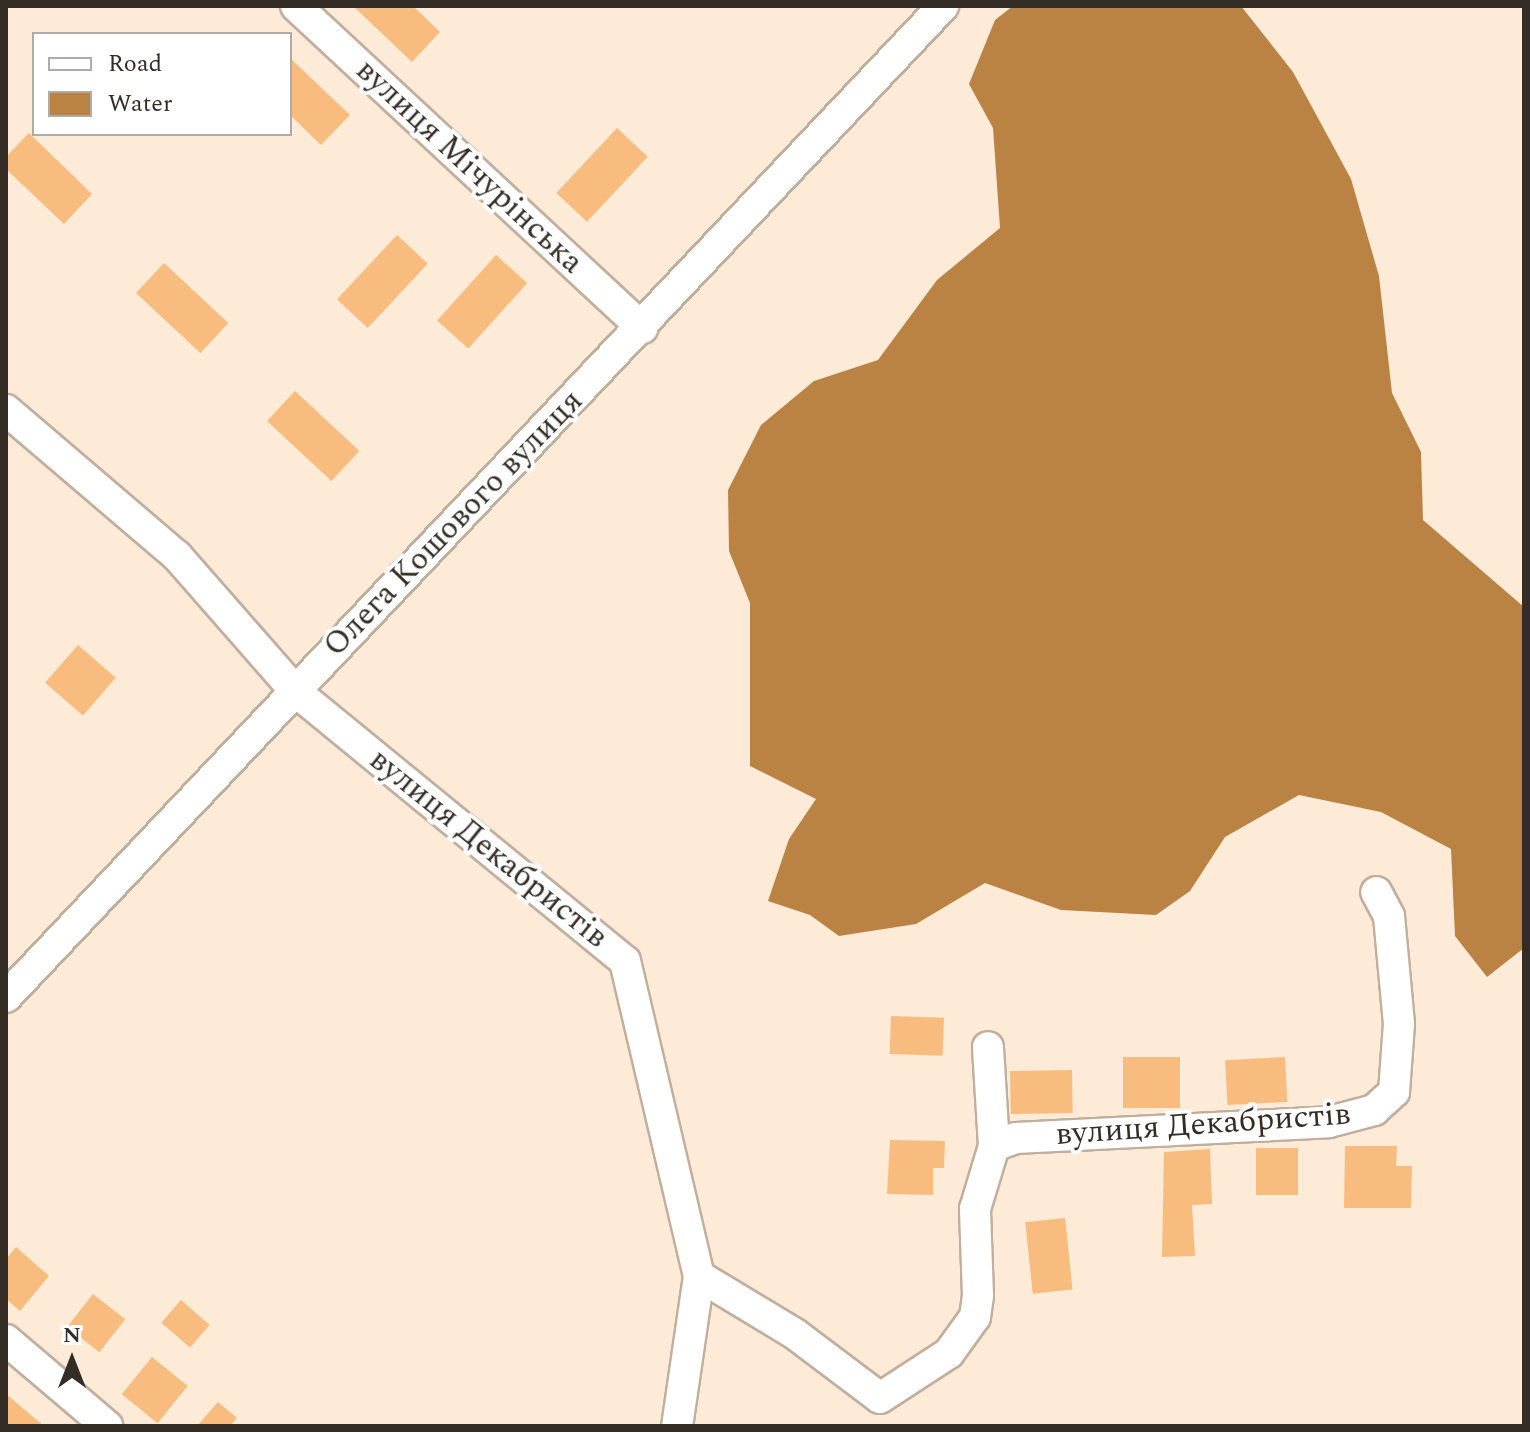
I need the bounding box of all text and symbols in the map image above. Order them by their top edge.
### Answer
legend [32,32,292,136]
text: Road [108,46,162,82]
street label: вулиця Мічурінська [347,52,591,282]
text: Water [108,86,172,122]
street label: Олега Кошового вулиця [316,383,592,665]
street label: вулиця Декабристів [361,741,615,957]
street label: вулиця Декабристів [1054,1096,1352,1154]
text: N [63,1319,81,1352]
north arrow [32,1320,112,1400]

